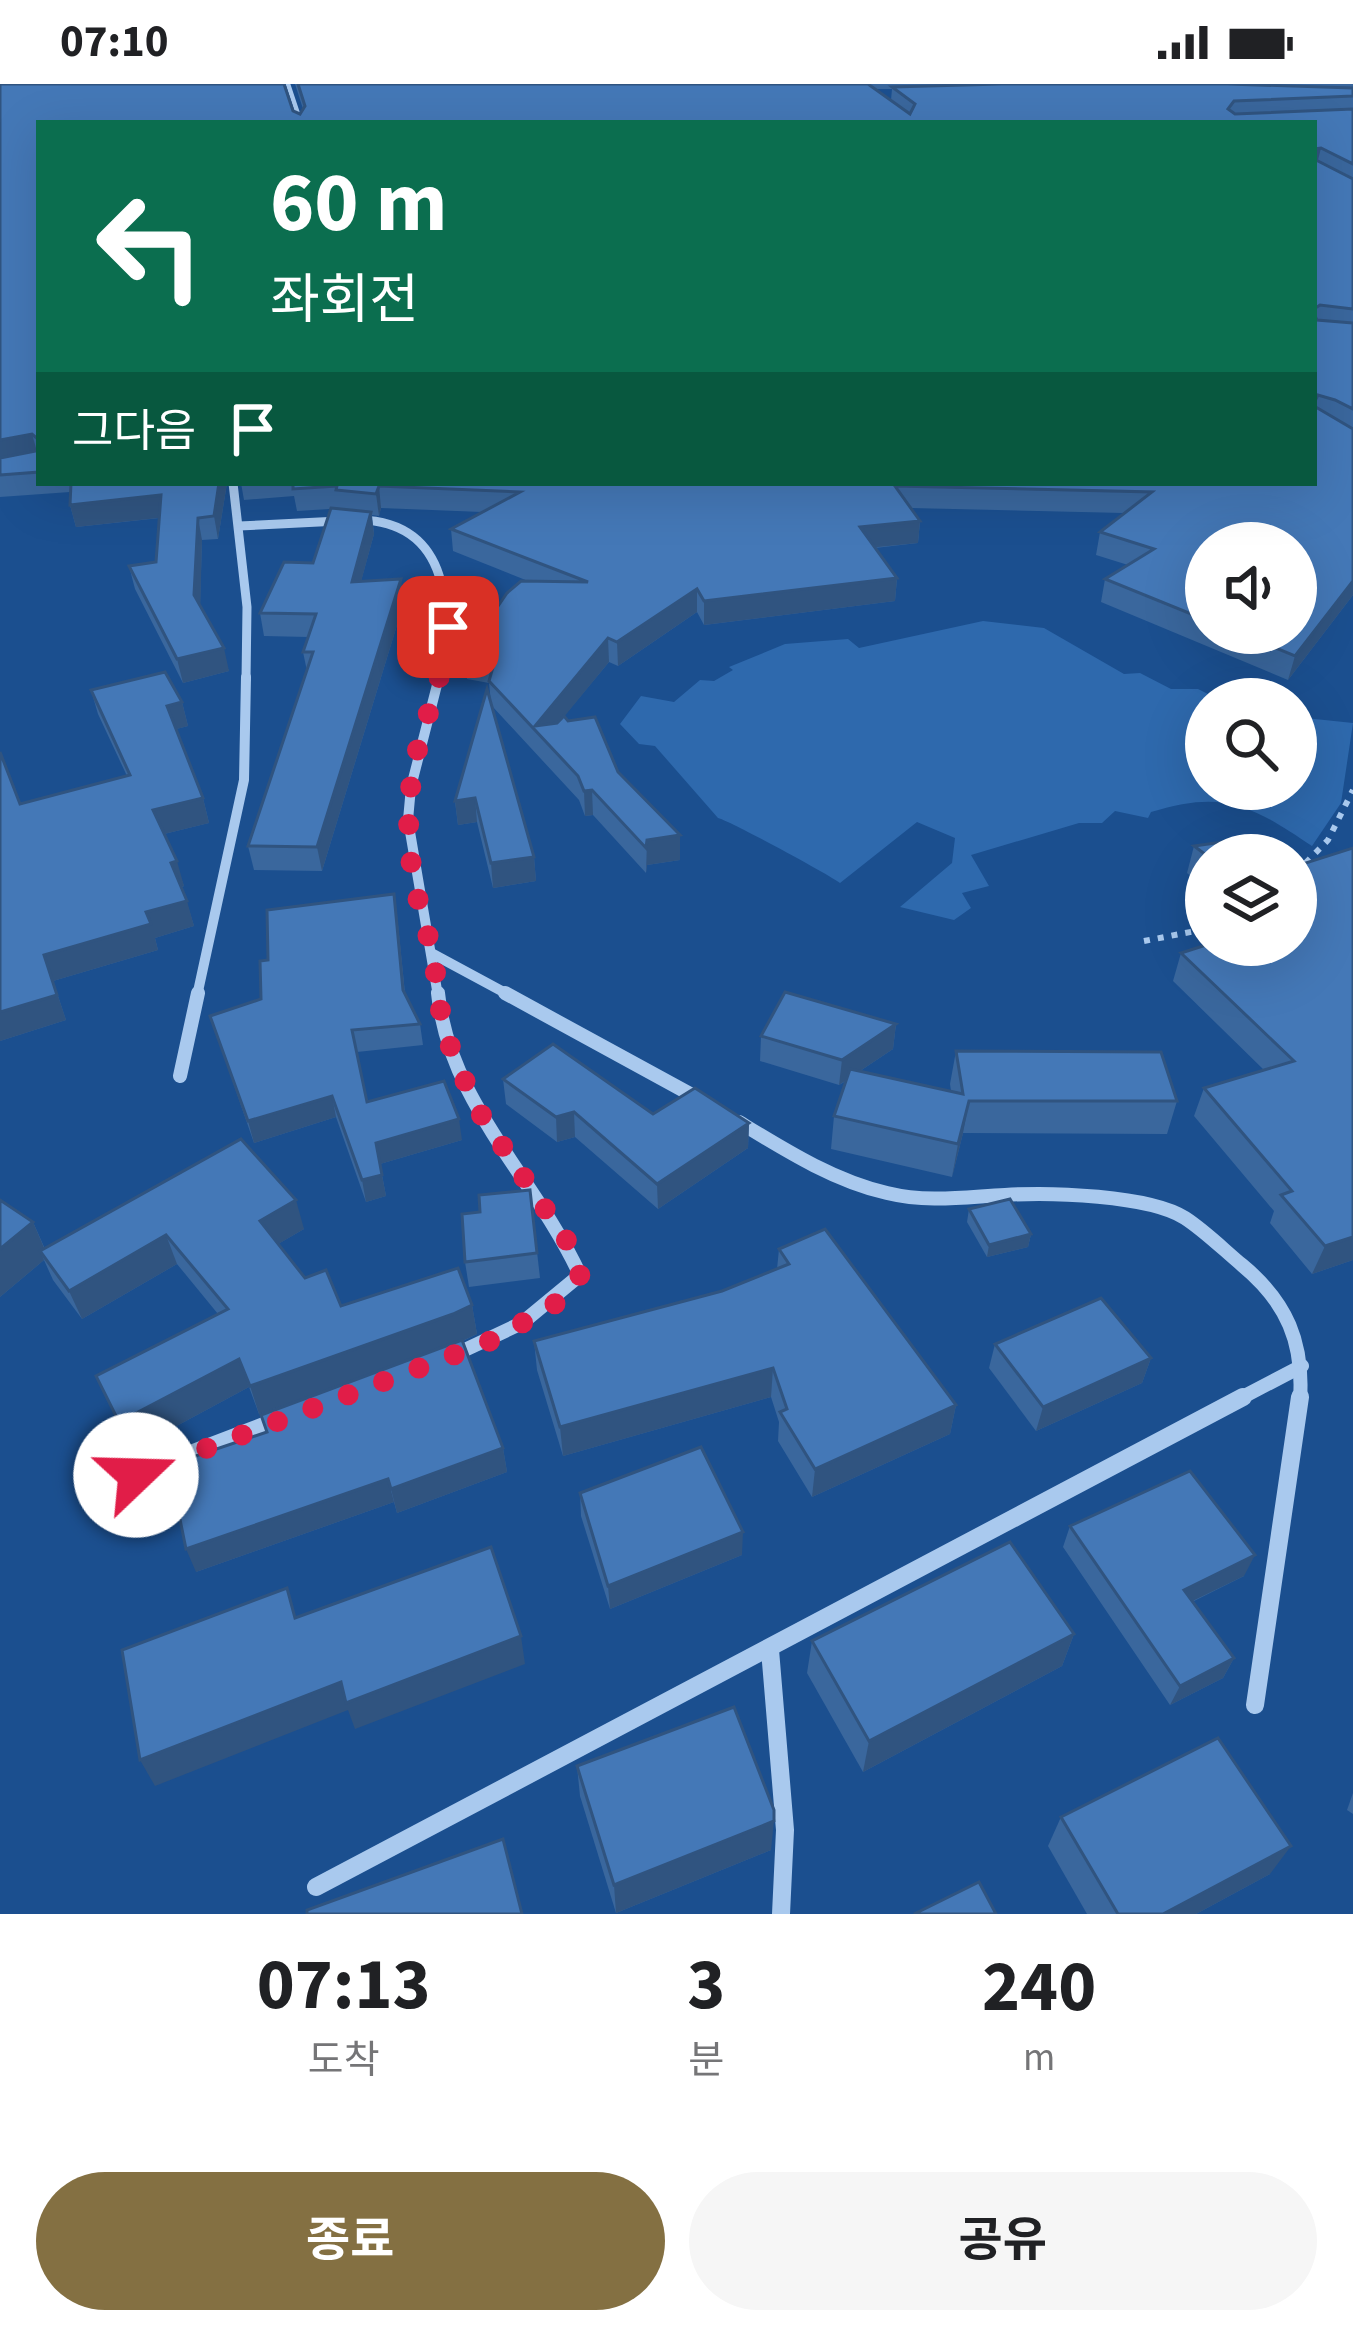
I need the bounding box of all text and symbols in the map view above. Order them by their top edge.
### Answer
text: 07:10 [60,10,169,74]
text: 60 m [270,144,448,264]
icon: left [72,168,228,324]
text: 좌회전 [270,263,419,340]
icon: arrive [220,396,286,462]
text: 그다음 [72,400,196,464]
map controls [1185,522,1317,966]
button: sound [1185,522,1317,654]
pin [397,576,499,678]
icon: arrive [415,594,481,660]
button: search [1185,678,1317,810]
button: layers [1185,834,1317,966]
position arrow [73,1412,199,1538]
text: 07:13 [257,1934,430,2037]
text: 3 [687,1934,725,2037]
text: 240 [982,1936,1096,2039]
text: m [1023,2030,1055,2086]
text: 도착 [308,2033,380,2089]
text: 분 [688,2033,724,2089]
button: 종료 [36,2172,665,2310]
button: 공유 [689,2172,1317,2310]

